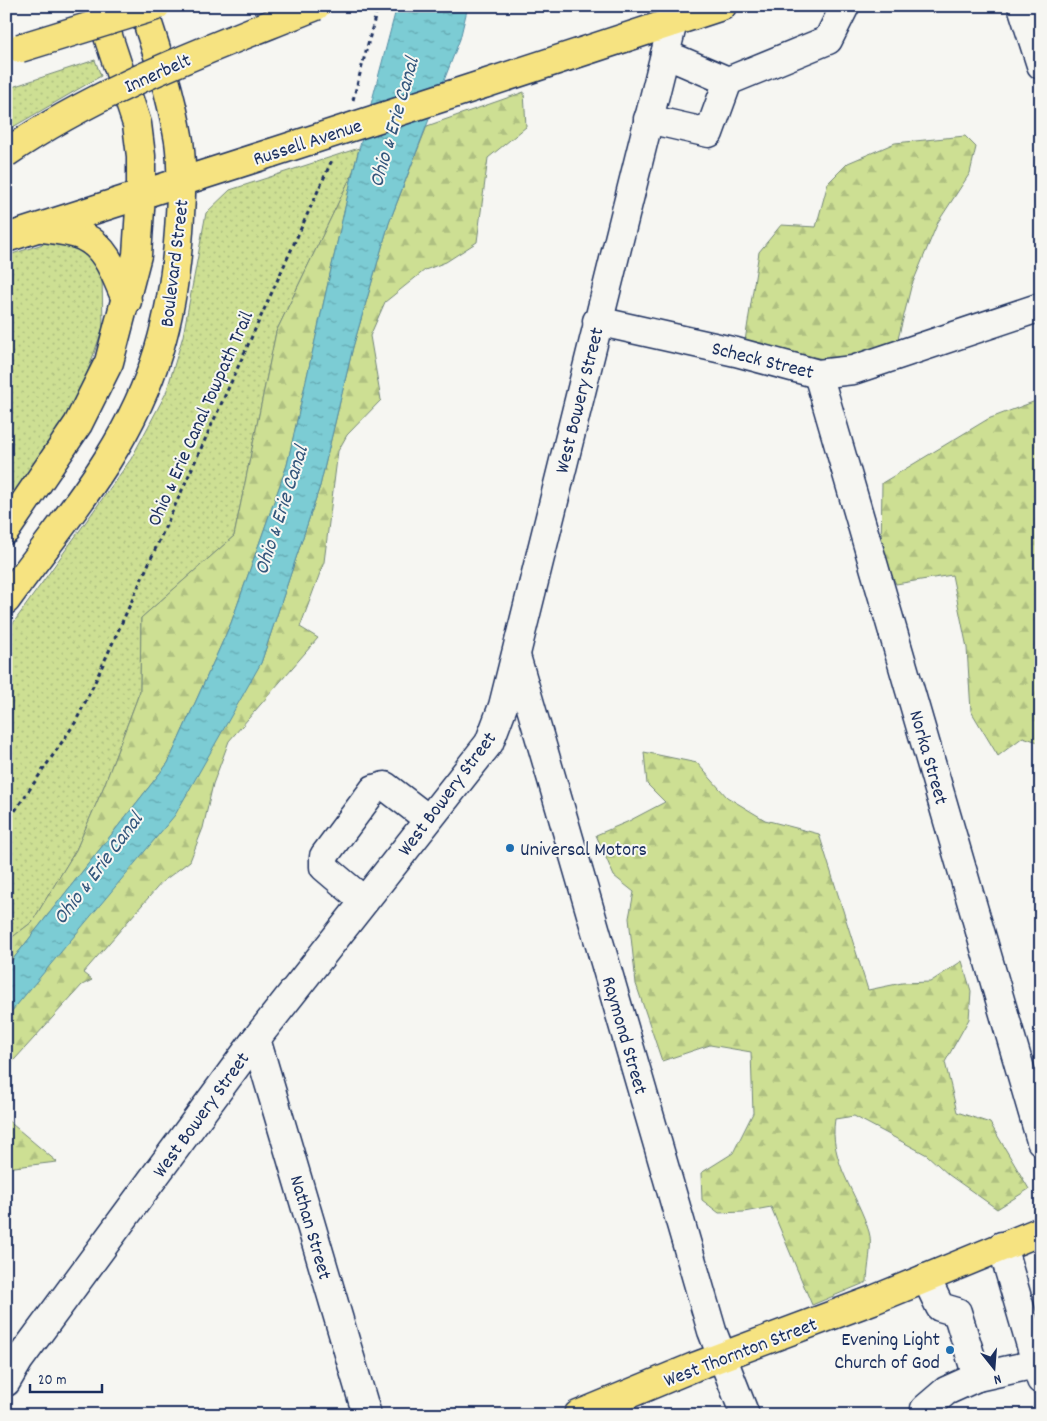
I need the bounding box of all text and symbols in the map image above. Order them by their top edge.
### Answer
street label: Innerbelt [120,48,196,102]
water label: Ohio & Erie Canal [363,53,429,191]
street label: Russell Avenue [250,113,366,175]
street label: Boulevard Street [154,198,198,329]
street label: Ohio & Erie Canal Towpath Trail [142,307,262,531]
street label: West Bowery Street [549,325,613,477]
street label: Scheck Street [708,336,816,388]
water label: Ohio & Erie Canal [248,441,318,579]
street label: Norka Street [900,707,954,808]
street label: West Bowery Street [392,727,505,863]
water label: Ohio & Erie Canal [47,806,153,932]
place label: Universal Motors [520,837,647,865]
marker: Universal Motors [504,842,516,854]
street label: Raymond Street [593,973,653,1098]
street label: West Bowery Street [147,1047,258,1184]
street label: Nathan Street [281,1172,337,1283]
street label: West Thornton Street [660,1312,822,1396]
place label: Evening Light Church of God [834,1327,940,1378]
marker: Evening Light Church of God [944,1344,956,1356]
north arrow [970,1344,1020,1394]
scale bar [30,1361,102,1393]
text: N [991,1368,1003,1389]
text: 20 m [38,1370,66,1392]

